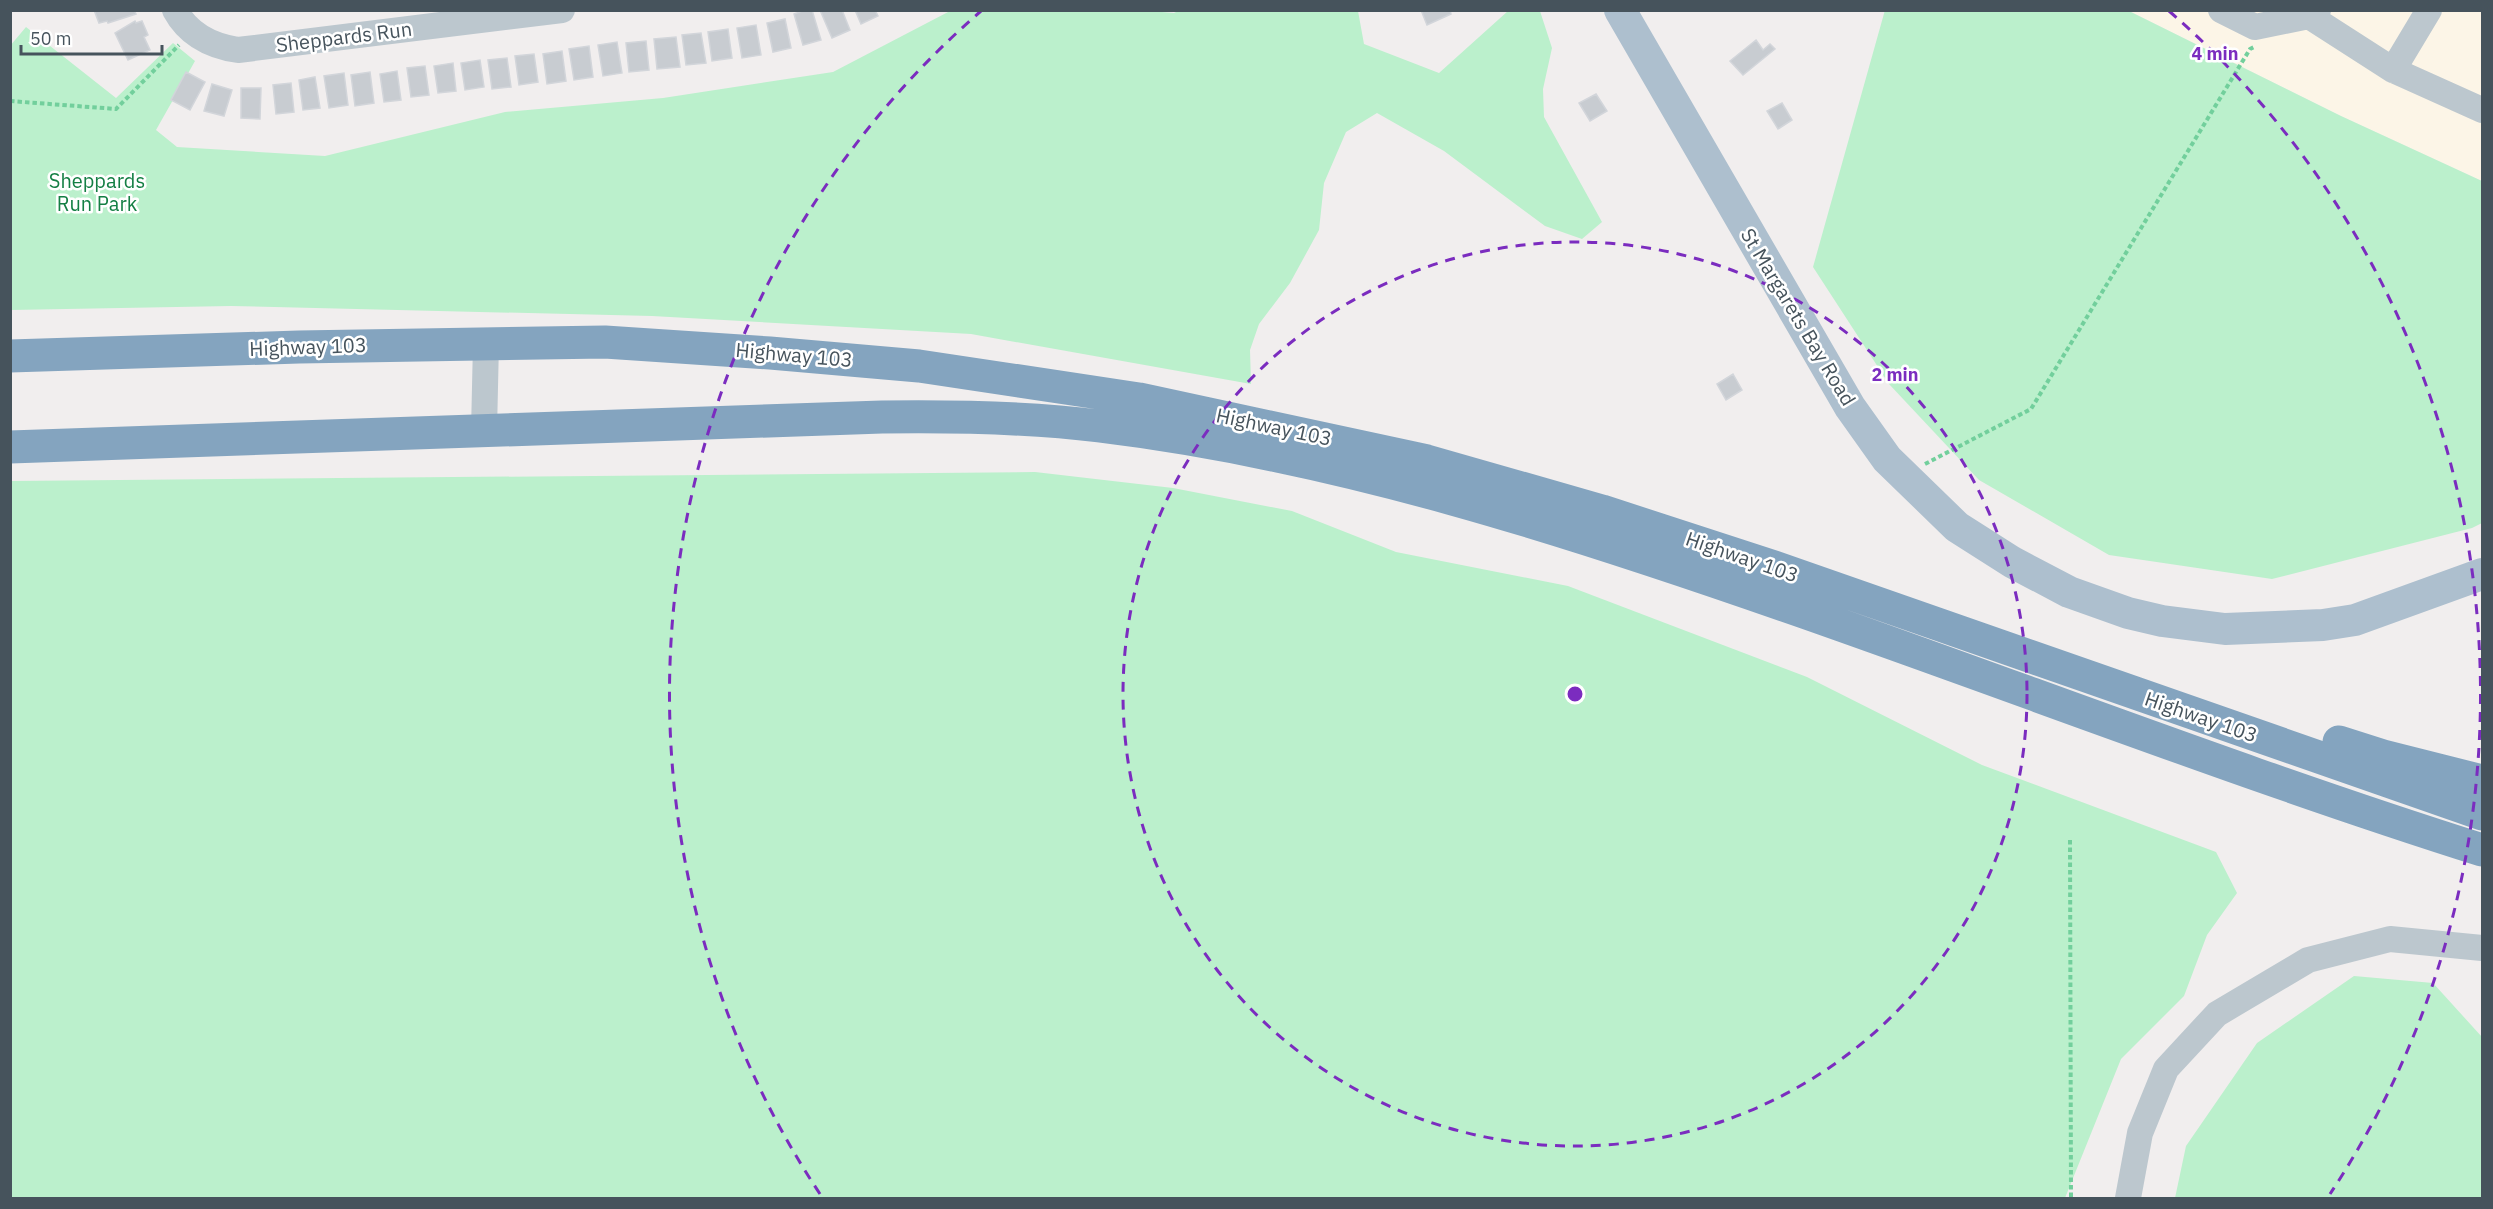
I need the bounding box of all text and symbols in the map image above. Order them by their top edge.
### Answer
street label: Sheppards Run [274,15,413,58]
scale bar [21,18,162,56]
text: 50 m [30,27,72,50]
text: 4 min [2191,42,2239,65]
park label: Sheppards Run Park [49,167,145,217]
street label: St Margarets Bay Road [1735,223,1862,410]
street label: Highway 103 [249,331,367,362]
street label: Highway 103 [734,336,854,373]
text: 2 min [1871,363,1919,386]
street label: Highway 103 [1214,401,1334,452]
street label: Highway 103 [1682,525,1802,588]
centre of rings [1565,684,1585,704]
street label: Highway 103 [2141,685,2261,748]

